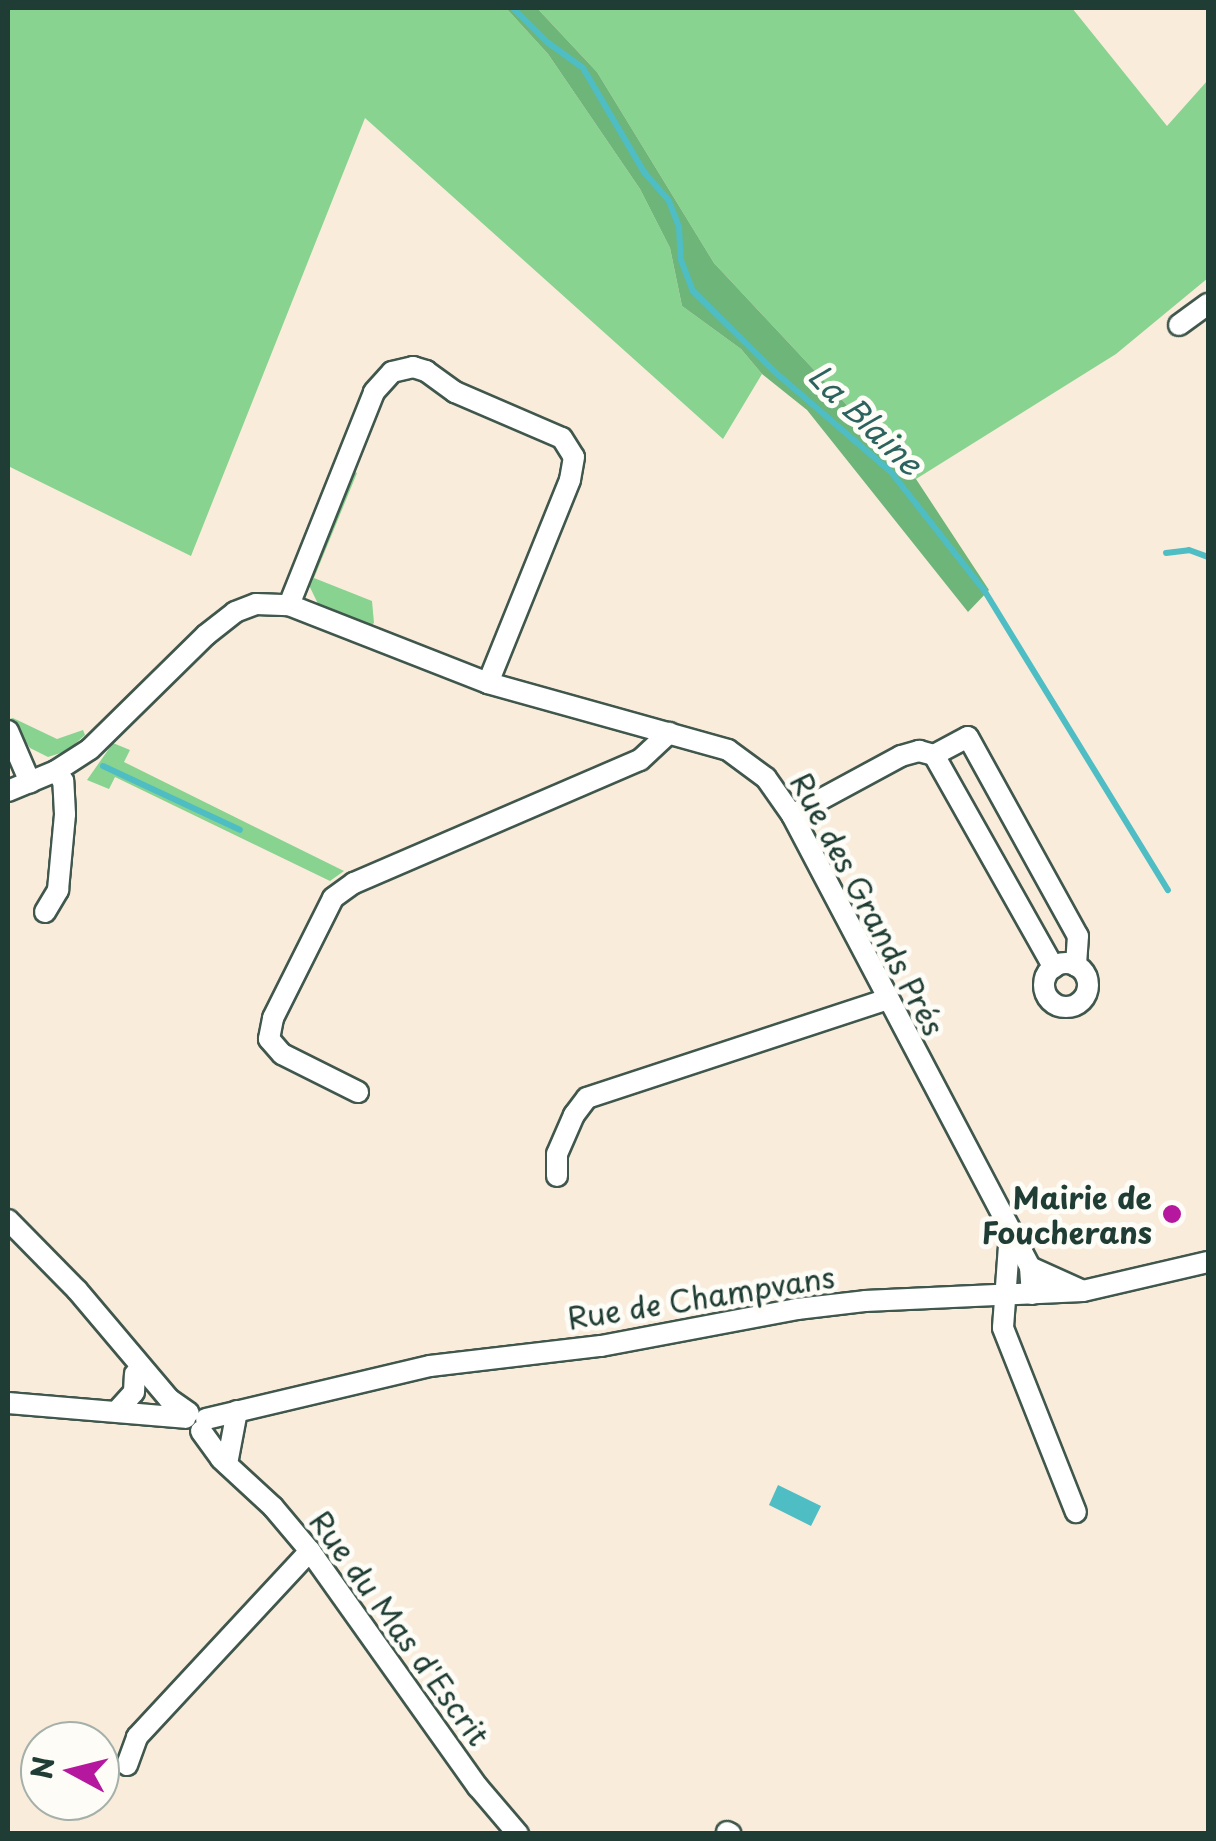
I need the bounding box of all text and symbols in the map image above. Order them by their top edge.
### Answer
water label: La Blaine [801,355,931,483]
street label: Rue des Grands Prés [782,764,954,1044]
place label: Mairie de Foucherans [982,1179,1152,1250]
marker: Mairie de Foucherans [1161,1203,1183,1225]
street label: Rue de Champvans [562,1258,840,1336]
street label: Rue du Mas d'Escrit [301,1501,499,1755]
north arrow [20,1721,120,1821]
text: N [19,1754,64,1781]

